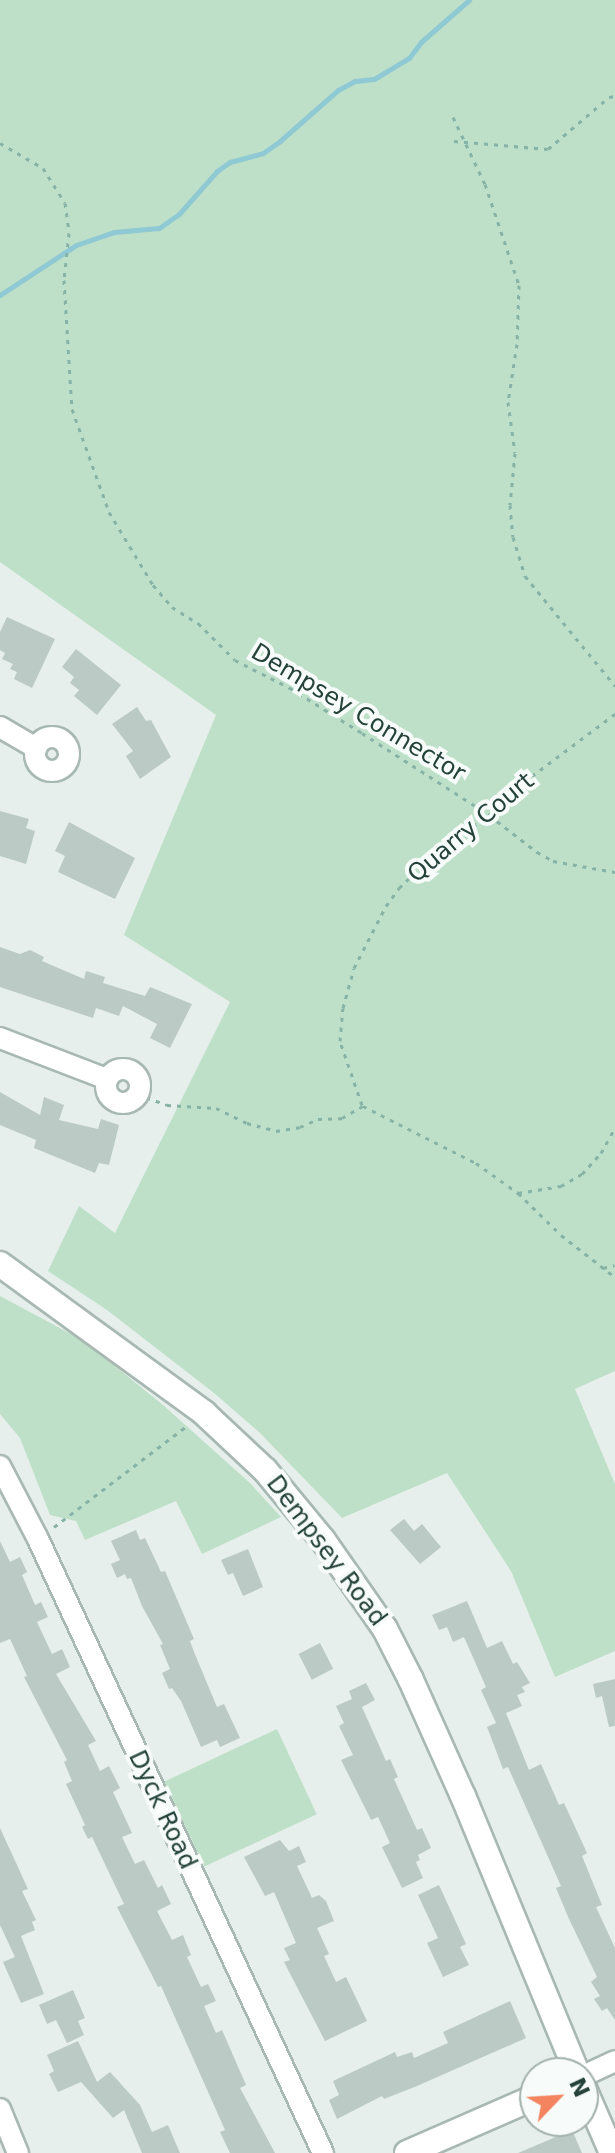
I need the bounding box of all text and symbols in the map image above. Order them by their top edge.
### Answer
street label: Dempsey Connector [246,638,470,788]
street label: Quarry Court [402,767,540,889]
street label: Dempsey Road [260,1470,392,1632]
street label: Dyck Road [122,1746,202,1874]
north arrow [519,2057,599,2137]
text: N [564,2074,595,2101]

